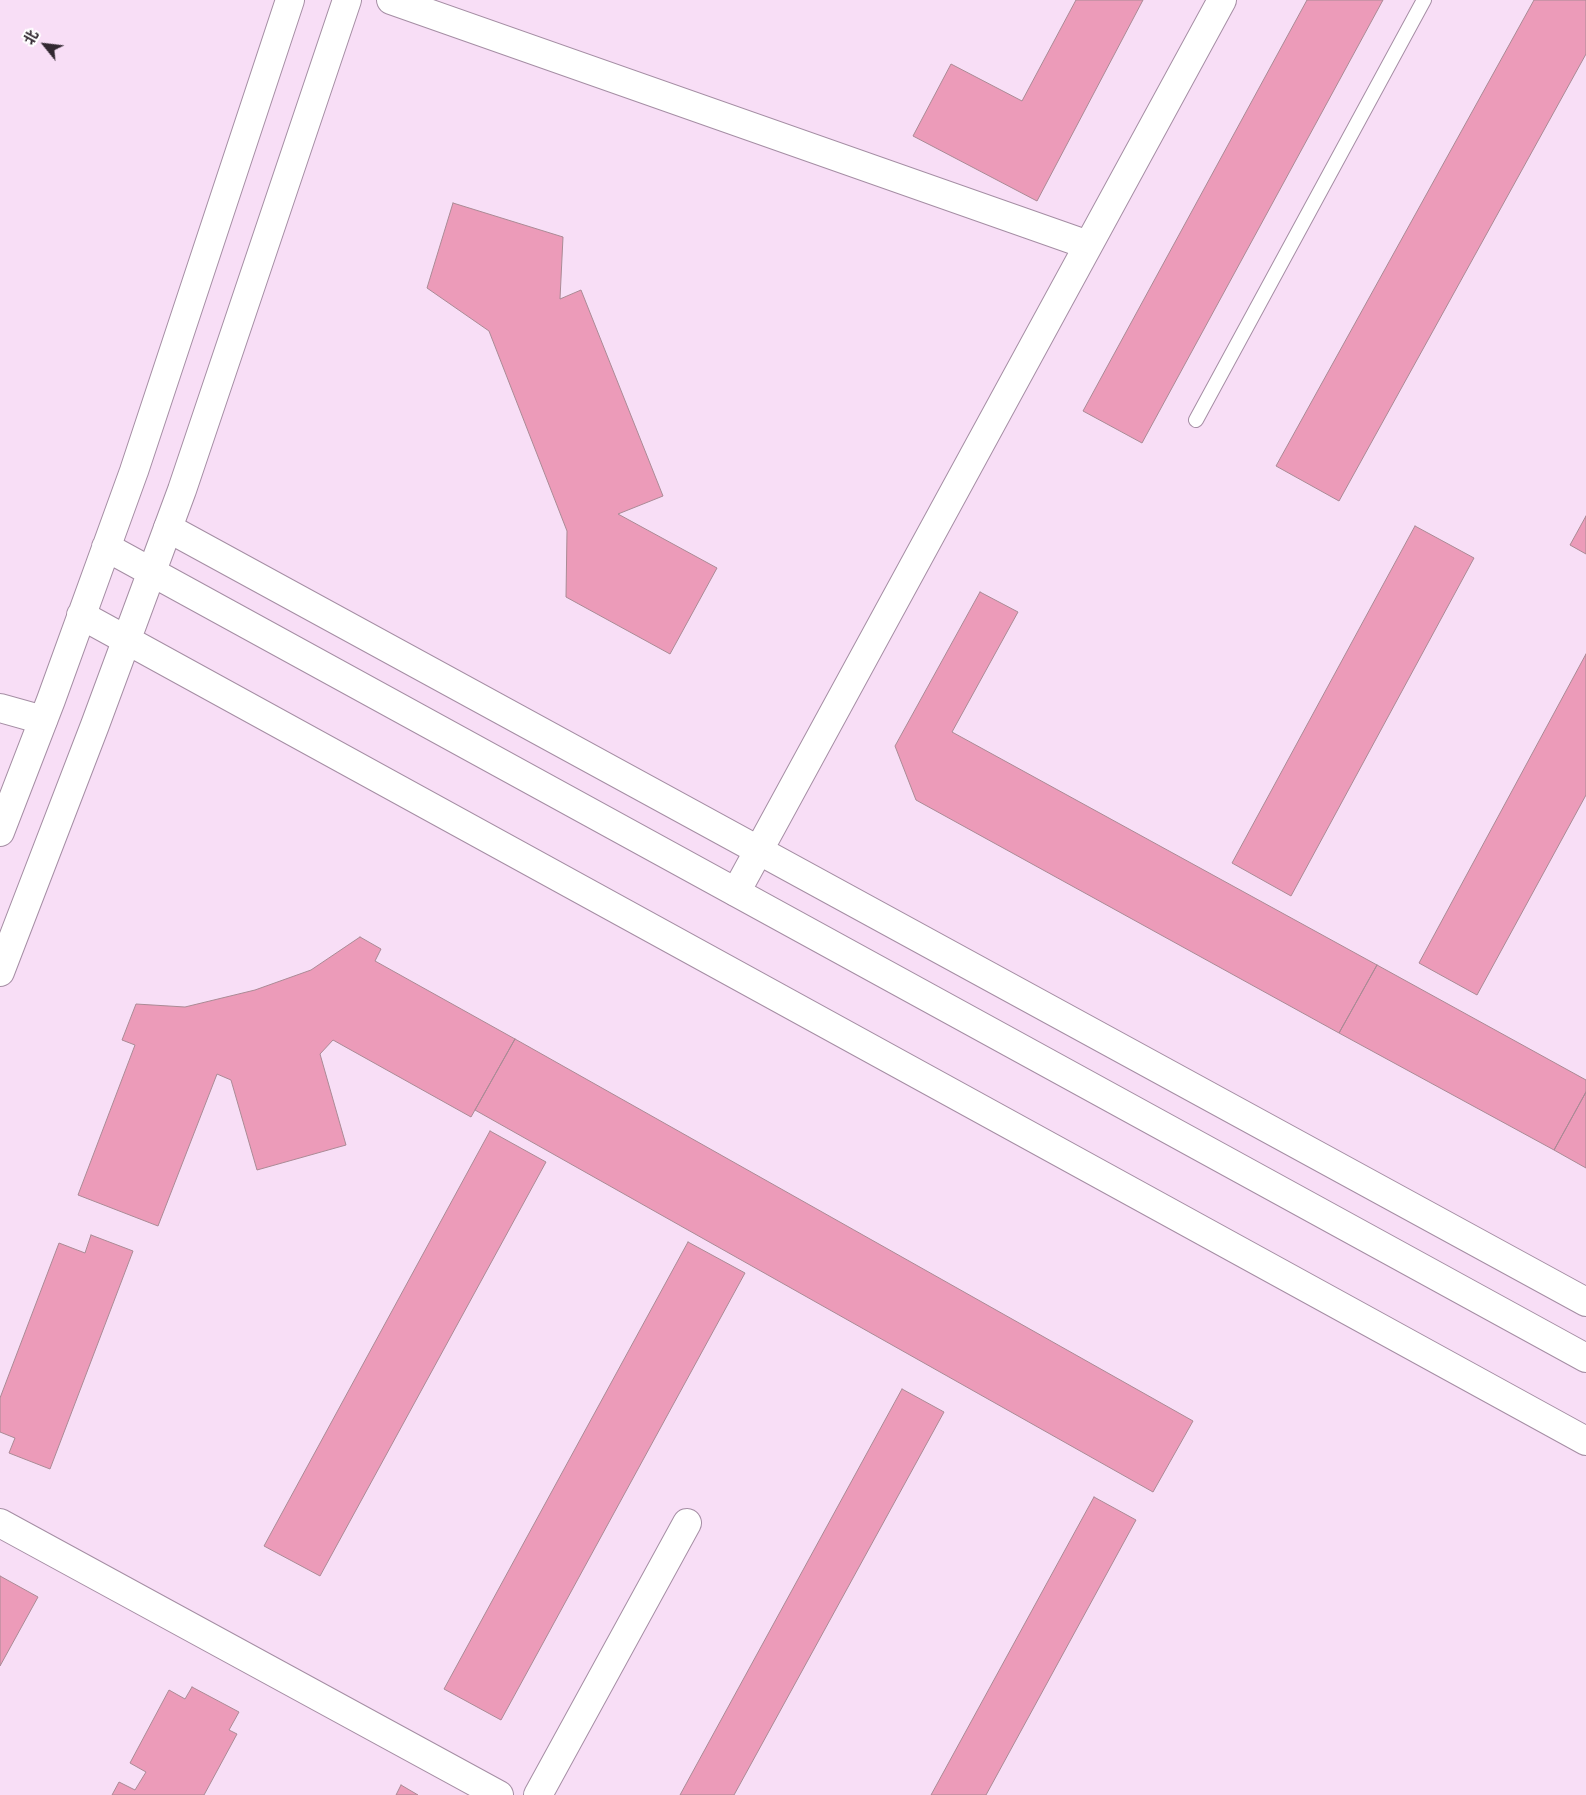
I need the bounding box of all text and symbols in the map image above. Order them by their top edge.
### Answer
north arrow [20,20,70,70]
text: 北 [21,27,42,48]

